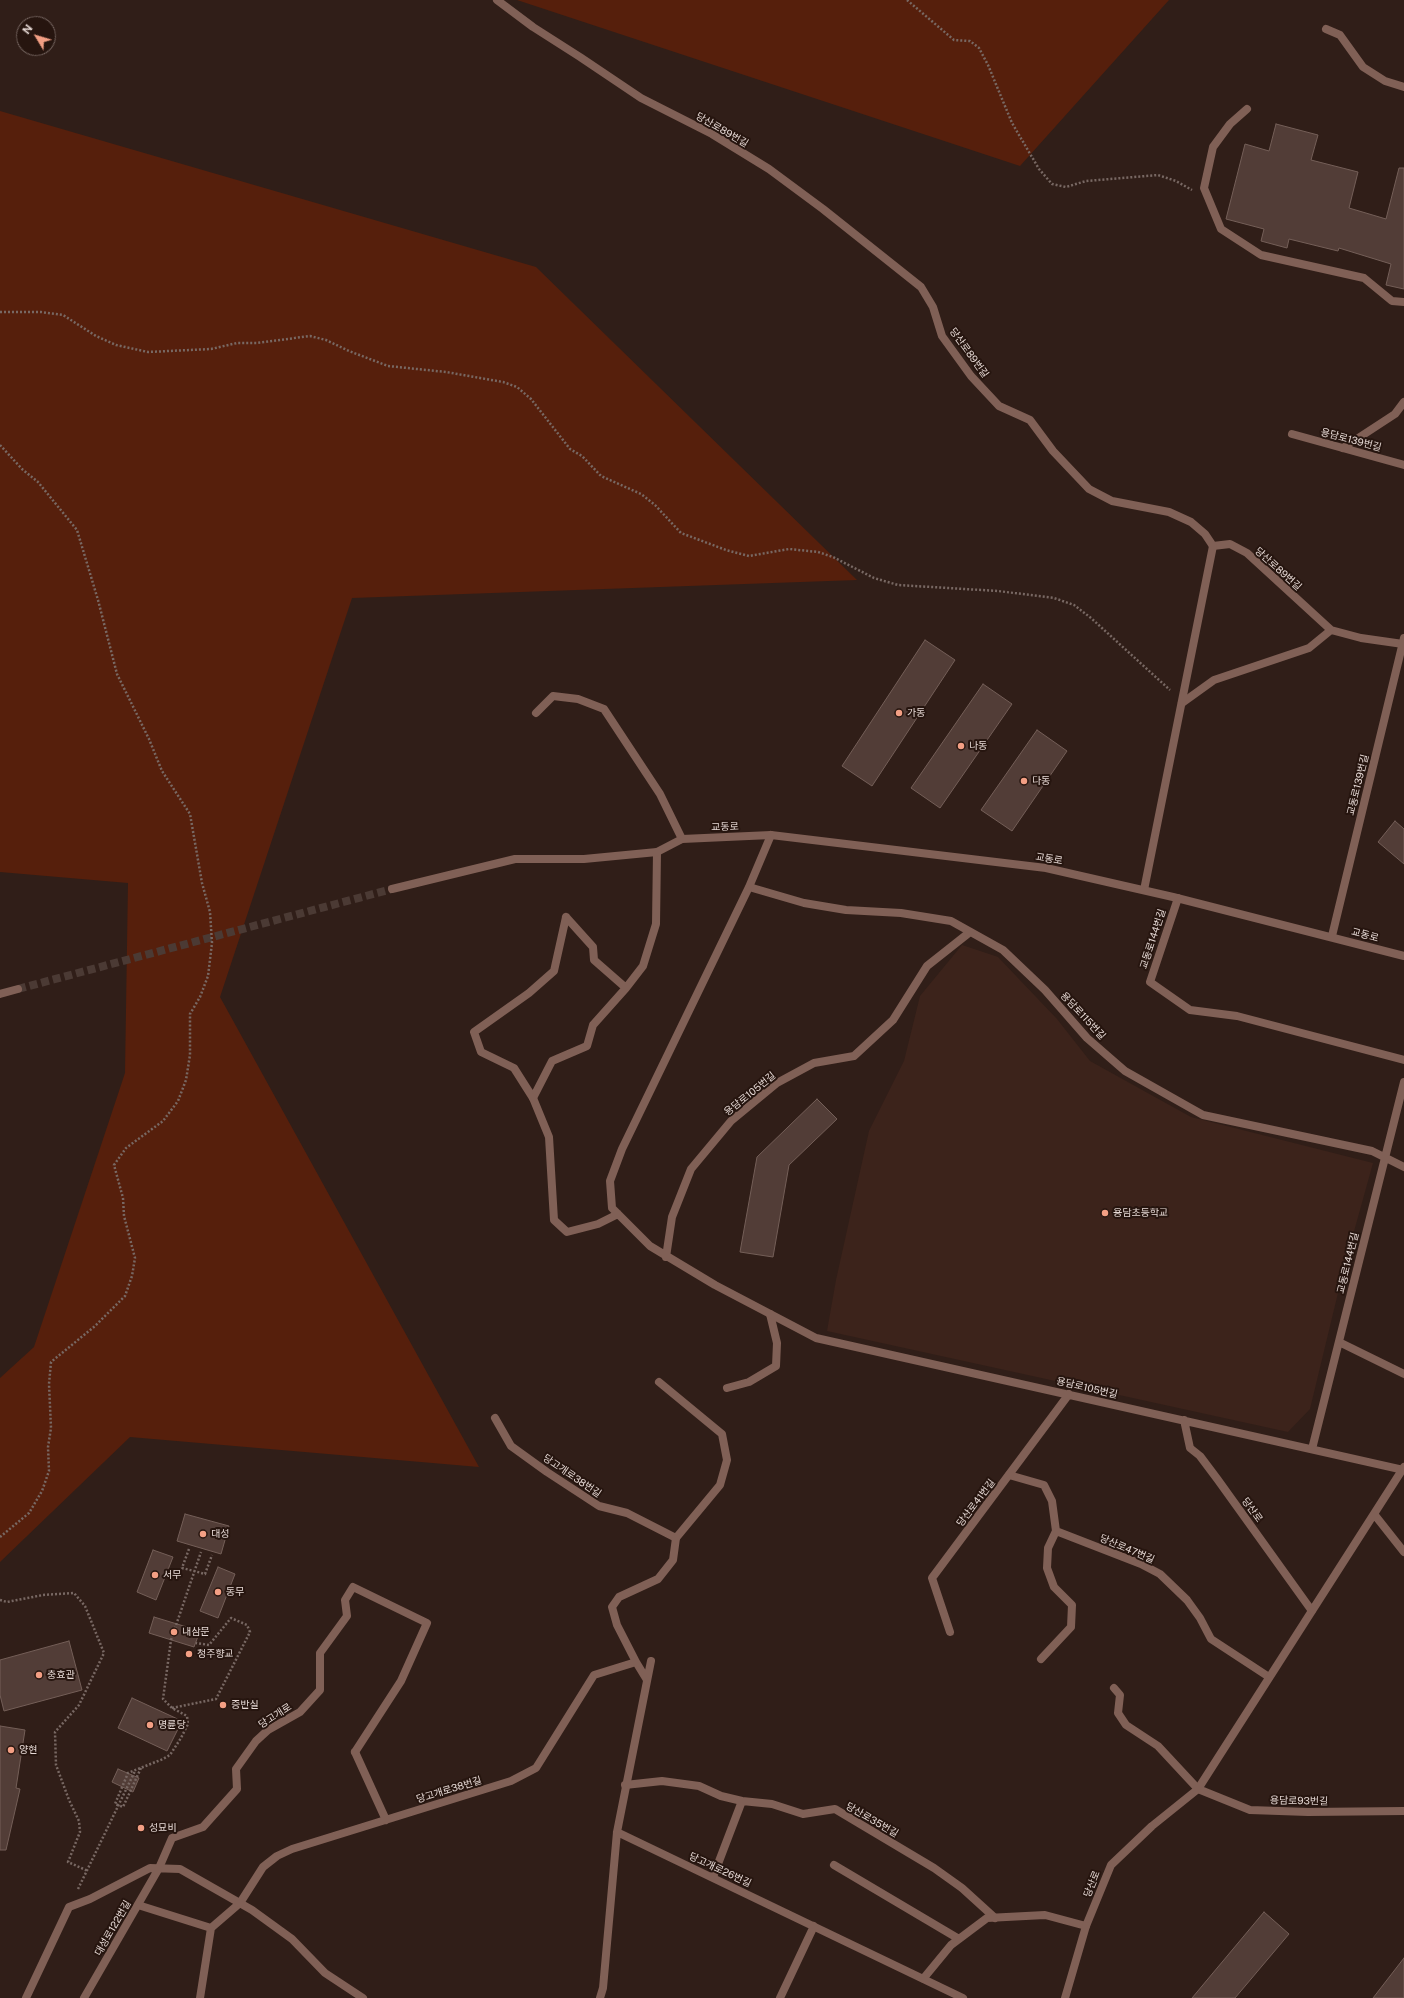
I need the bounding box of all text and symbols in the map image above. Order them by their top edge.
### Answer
north arrow [16,16,56,56]
text: N [20,22,35,36]
street label: 당산로89번길 [694,110,750,150]
street label: 당산로89번길 [947,326,991,380]
street label: 용담로139번길 [1319,426,1383,454]
street label: 당산로89번길 [1252,545,1304,593]
place label: 가동 [907,707,925,719]
marker: 가동 [894,708,904,718]
place label: 나동 [969,740,987,752]
marker: 나동 [956,741,966,751]
street label: 교동로139번길 [1345,753,1371,817]
place label: 다동 [1032,775,1050,787]
marker: 다동 [1019,776,1029,786]
street label: 교동로 [711,821,739,833]
street label: 교동로 [1034,851,1064,867]
street label: 교동로144번길 [1138,907,1168,971]
street label: 교동로 [1350,926,1380,944]
street label: 용담로115번길 [1058,990,1108,1042]
street label: 용담로105번길 [722,1070,778,1118]
place label: 용담초등학교 [1113,1207,1168,1219]
marker: 용담초등학교 [1100,1208,1110,1218]
street label: 교동로144번길 [1335,1231,1361,1295]
street label: 용담로105번길 [1055,1375,1119,1401]
street label: 당고개로38번길 [540,1452,604,1500]
street label: 당산로41번길 [954,1477,998,1529]
street label: 당산로 [1239,1495,1265,1525]
place label: 대성 [211,1528,229,1540]
marker: 대성 [198,1529,208,1539]
street label: 당산로47번길 [1098,1532,1156,1566]
place label: 서무 [163,1569,181,1581]
marker: 서무 [150,1570,160,1580]
place label: 동무 [226,1586,244,1598]
marker: 동무 [213,1587,223,1597]
place label: 내삼문 [182,1626,210,1638]
marker: 내삼문 [169,1627,179,1637]
place label: 청주향교 [197,1648,234,1660]
marker: 청주향교 [184,1649,194,1659]
place label: 충효관 [47,1669,75,1681]
marker: 충효관 [34,1670,44,1680]
place label: 증반실 [231,1699,259,1711]
marker: 증반실 [218,1700,228,1710]
street label: 당고개로 [256,1701,294,1731]
place label: 명륜당 [158,1719,186,1731]
marker: 명륜당 [145,1720,155,1730]
place label: 양현 [19,1744,37,1756]
marker: 양현 [6,1745,16,1755]
street label: 당고개로38번길 [415,1774,483,1806]
street label: 용담로93번길 [1270,1794,1328,1808]
street label: 당산로35번길 [844,1800,900,1840]
place label: 성묘비 [149,1822,177,1834]
marker: 성묘비 [136,1823,146,1833]
street label: 당고개로26번길 [687,1850,753,1890]
street label: 당산로 [1081,1869,1103,1899]
street label: 대성로122번길 [92,1898,134,1958]

